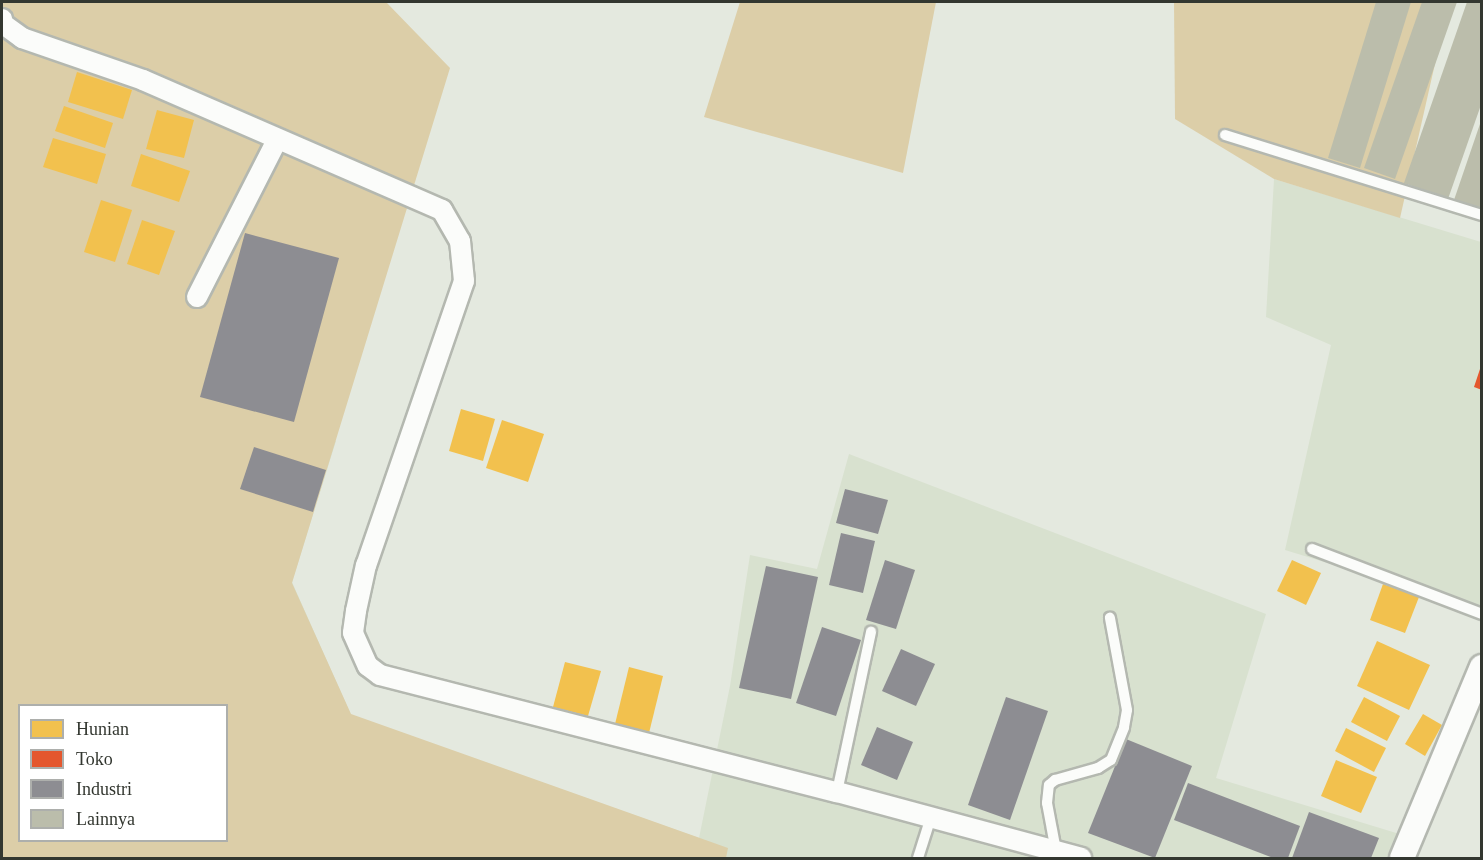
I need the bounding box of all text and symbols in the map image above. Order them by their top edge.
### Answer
legend [18,704,228,842]
text: Hunian [76,719,129,739]
text: Toko [76,749,113,769]
text: Industri [76,779,132,799]
text: Lainnya [76,809,135,829]

